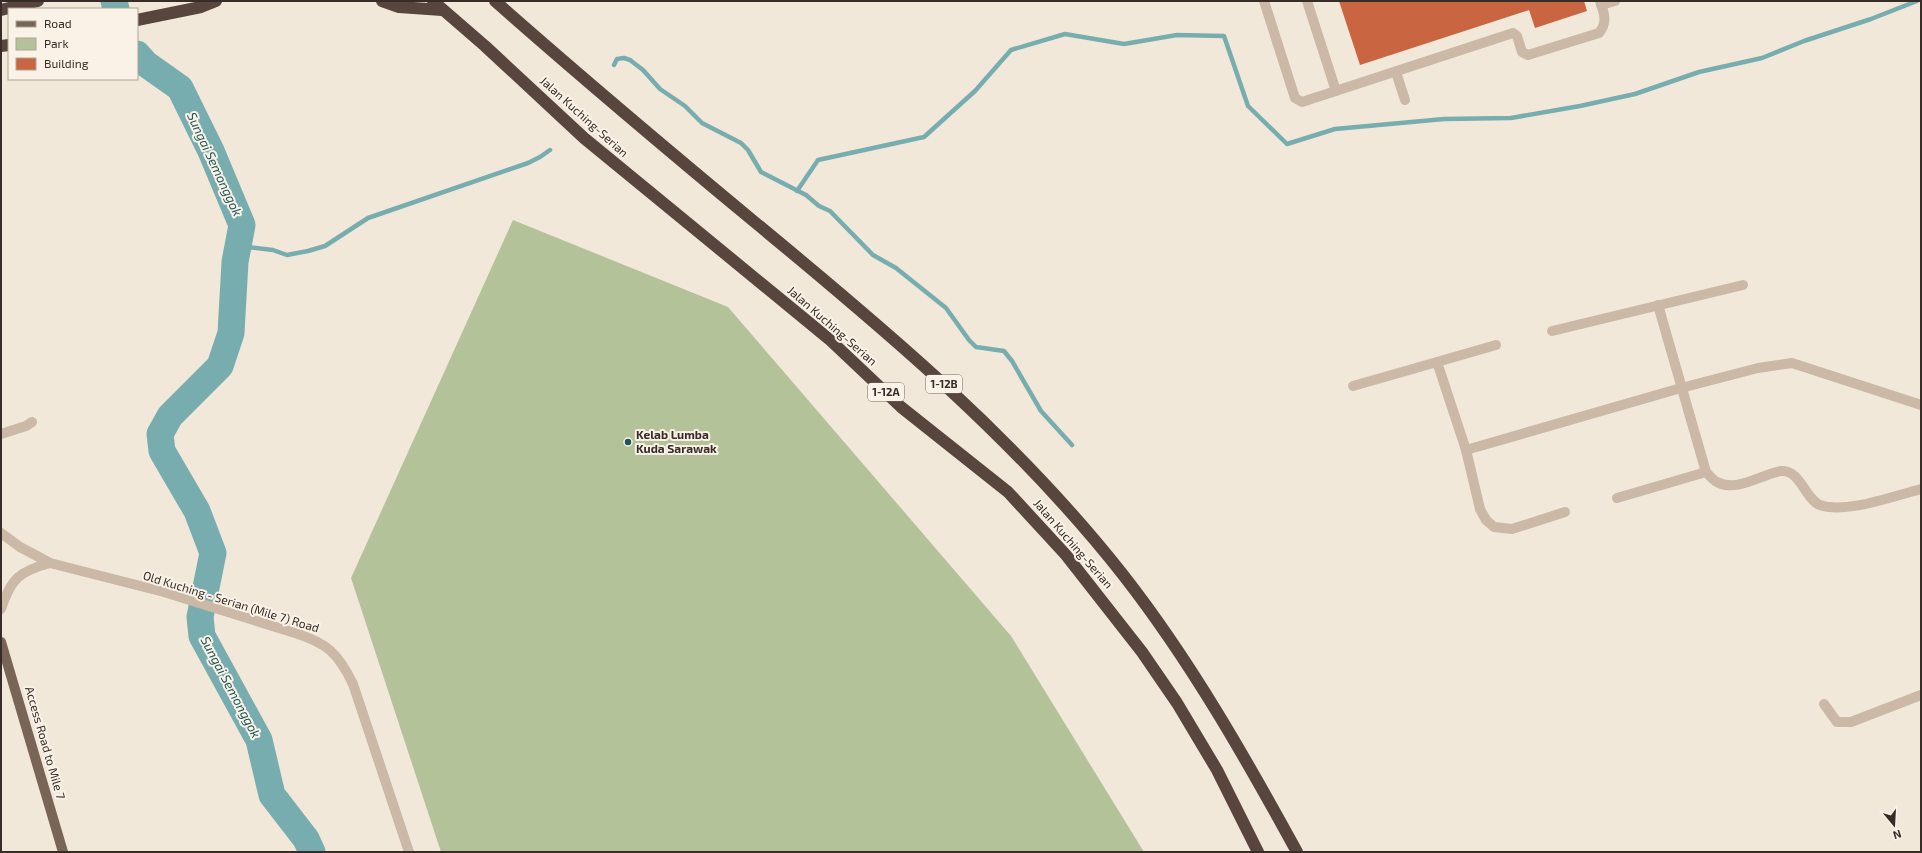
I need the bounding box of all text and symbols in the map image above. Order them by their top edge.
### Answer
legend [8,8,138,80]
text: Road [44,16,72,30]
text: Park [44,36,69,50]
text: Building [44,56,89,70]
street label: Jalan Kuching-Serian [538,73,632,159]
water label: Sungai Semonggok [184,110,246,219]
street label: Jalan Kuching-Serian [785,283,880,368]
road number: 1-12B [926,375,962,393]
road number: 1-12A [868,383,904,401]
place label: Kelab Lumba Kuda Sarawak [636,427,717,455]
marker: Kelab Lumba Kuda Sarawak [623,437,633,447]
street label: Jalan Kuching-Serian [1031,496,1116,591]
street label: Old Kuching - Serian (Mile 7) Road [142,568,321,635]
water label: Sungai Semonggok [197,633,265,741]
street label: Access Road to Mile 7 [23,685,69,801]
north arrow [1874,805,1914,845]
text: N [1891,828,1903,842]

